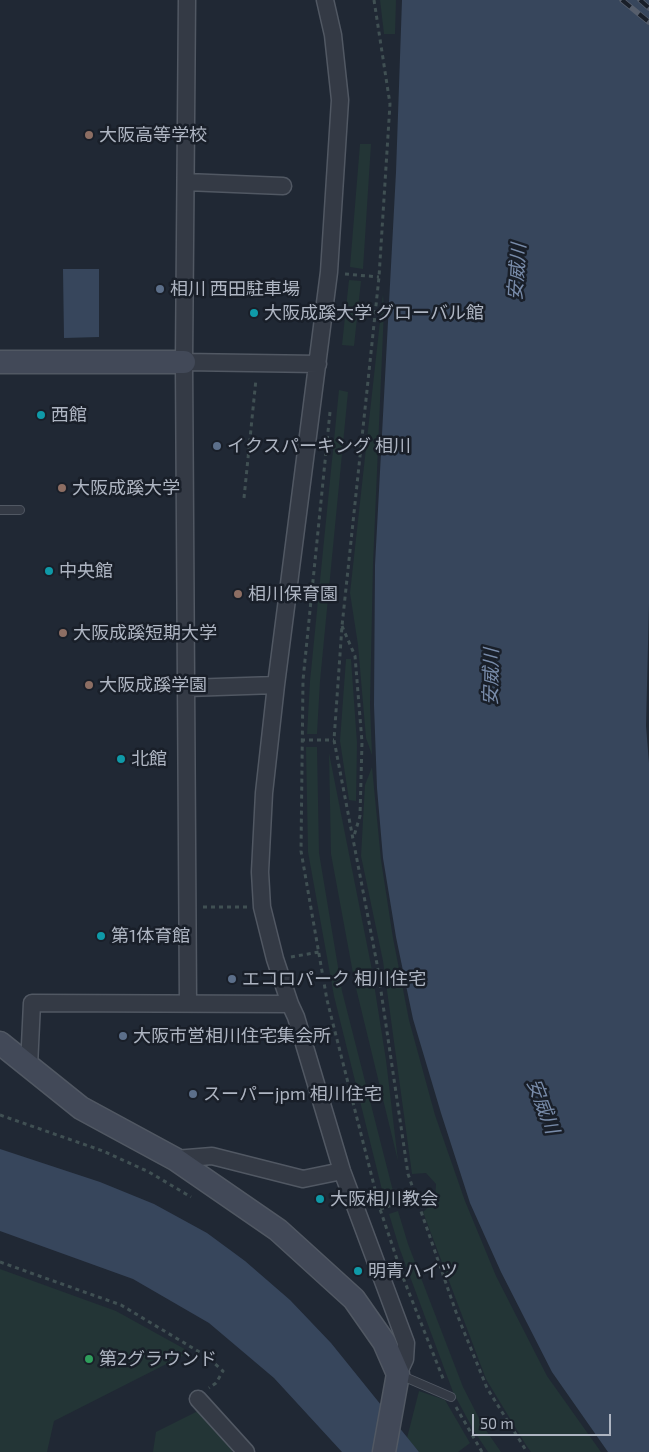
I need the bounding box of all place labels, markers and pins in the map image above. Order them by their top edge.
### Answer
place label: 大阪高等学校 [99,124,207,146]
marker: 大阪高等学校 [83,129,95,141]
place label: 相川 西田駐車場 [170,278,300,300]
marker: 相川 西田駐車場 [154,283,166,295]
place label: 大阪成蹊大学 グローバル館 [264,302,484,324]
marker: 大阪成蹊大学 グローバル館 [248,307,260,319]
place label: 西館 [51,404,87,426]
marker: 西館 [35,409,47,421]
place label: イクスパーキング 相川 [227,435,411,457]
marker: イクスパーキング 相川 [211,440,223,452]
place label: 大阪成蹊大学 [72,477,180,499]
marker: 大阪成蹊大学 [56,482,68,494]
place label: 中央館 [59,560,113,582]
marker: 中央館 [43,565,55,577]
place label: 相川保育園 [248,583,338,605]
marker: 相川保育園 [232,588,244,600]
place label: 大阪成蹊短期大学 [73,622,217,644]
marker: 大阪成蹊短期大学 [57,627,69,639]
place label: 大阪成蹊学園 [99,674,207,696]
marker: 大阪成蹊学園 [83,679,95,691]
place label: 北館 [131,748,167,770]
marker: 北館 [115,753,127,765]
place label: 第1体育館 [111,925,190,947]
marker: 第1体育館 [95,930,107,942]
place label: エコロパーク 相川住宅 [242,968,426,990]
marker: エコロパーク 相川住宅 [226,973,238,985]
place label: 大阪市営相川住宅集会所 [133,1025,331,1047]
marker: 大阪市営相川住宅集会所 [117,1030,129,1042]
place label: スーパーjpm 相川住宅 [203,1083,382,1105]
marker: スーパーjpm 相川住宅 [187,1088,199,1100]
place label: 大阪相川教会 [330,1188,438,1210]
marker: 大阪相川教会 [314,1193,326,1205]
place label: 明青ハイツ [368,1260,458,1282]
marker: 明青ハイツ [352,1265,364,1277]
place label: 第2グラウンド [99,1348,217,1370]
marker: 第2グラウンド [83,1353,95,1365]

